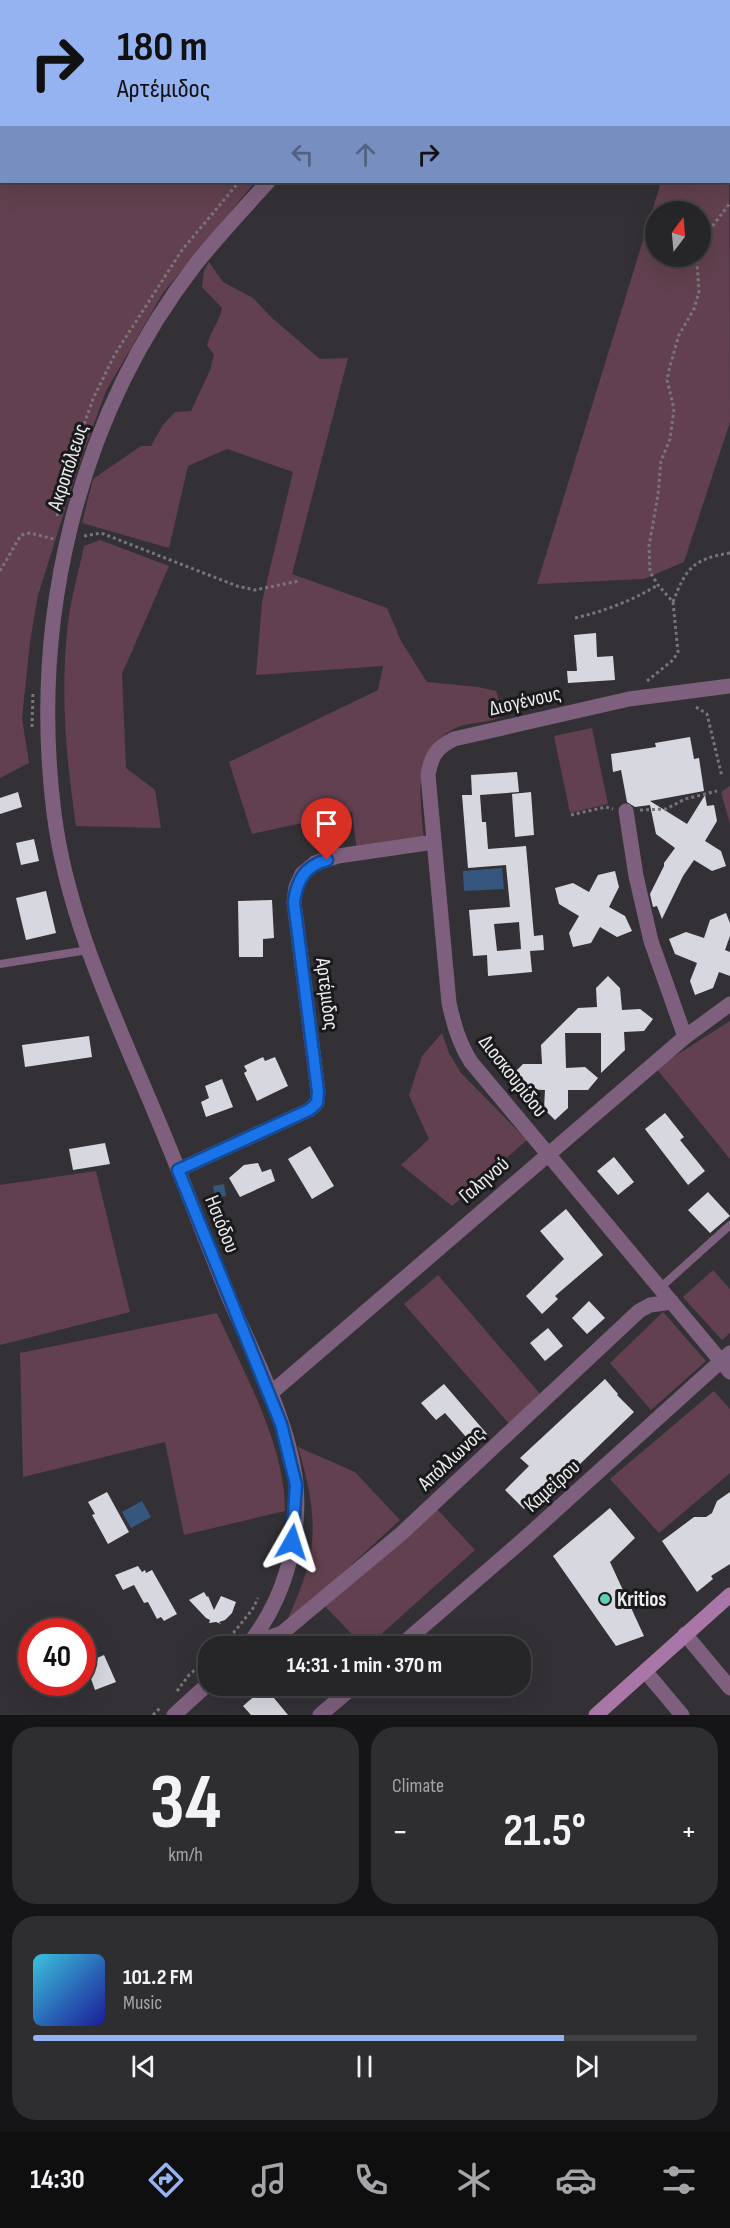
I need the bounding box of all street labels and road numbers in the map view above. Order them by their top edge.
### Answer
street label: Ακροπόλεως [42,421,94,514]
street label: Διογένους [487,681,563,721]
street label: Αρτέμιδος [310,955,344,1032]
street label: Διοσκουρίδου [473,1030,553,1122]
street label: Γαληνού [454,1151,514,1209]
street label: Ησιόδου [199,1192,245,1256]
street label: Απόλλωνος [412,1422,489,1497]
street label: Καμείρου [519,1455,585,1517]

